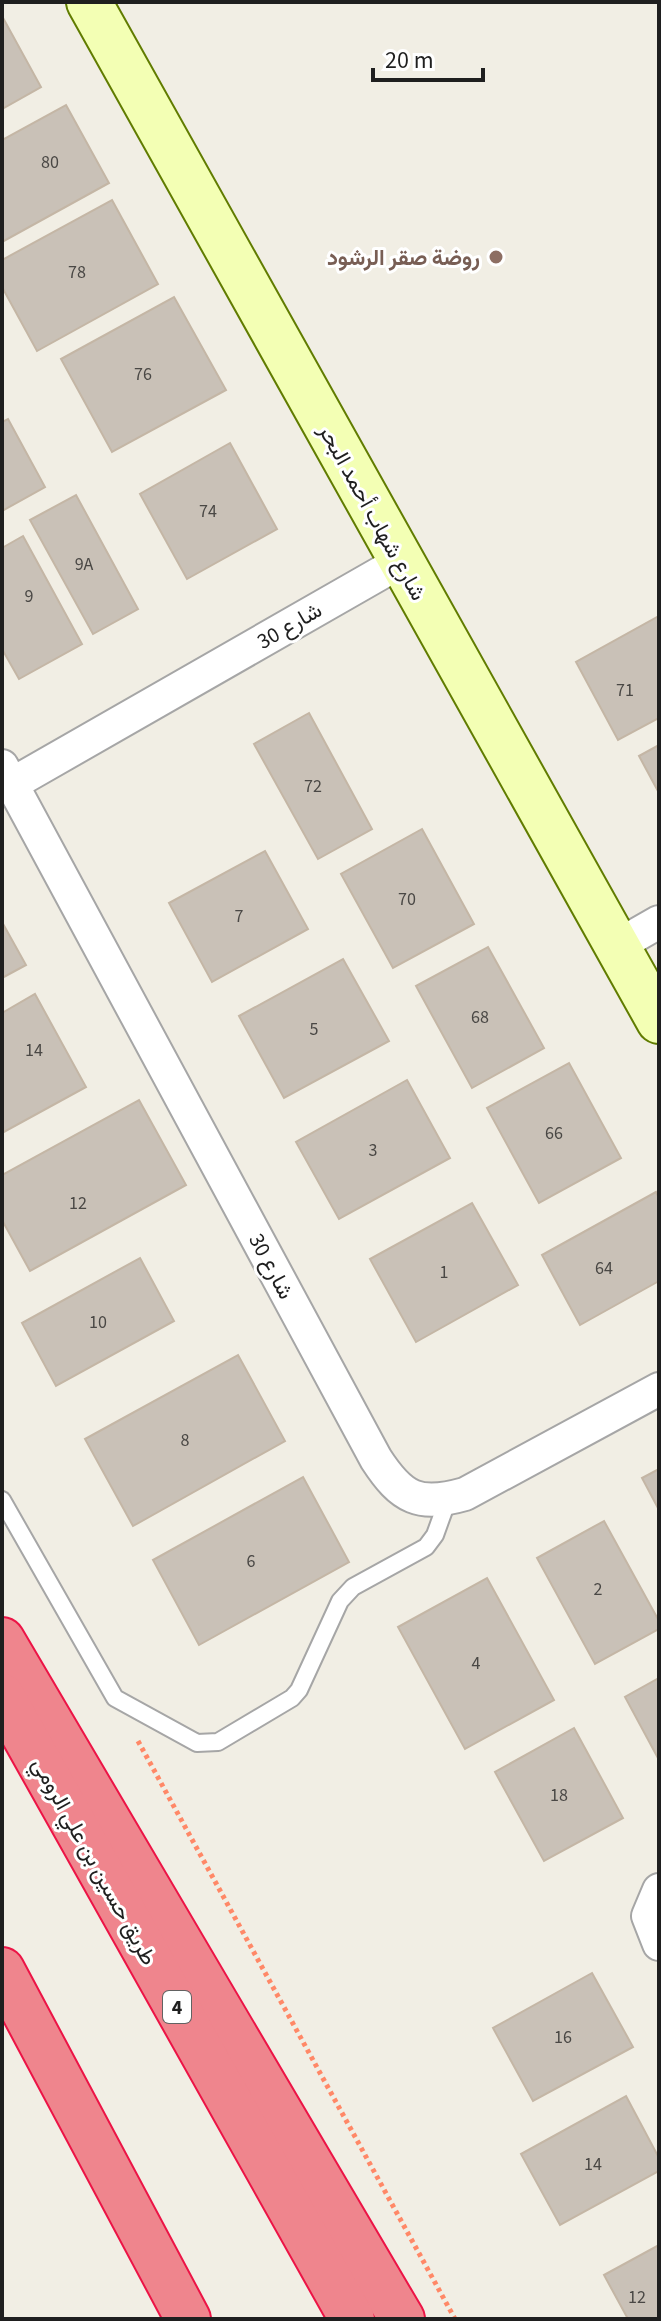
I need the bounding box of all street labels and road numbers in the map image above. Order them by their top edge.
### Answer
street label: شارع شهاب أحمد البحر [310,417,434,607]
street label: شارع 30 [251,594,328,657]
street label: شارع 30 [240,1228,302,1305]
street label: طريق حسين بن علي الرومي [22,1752,165,1972]
road number: 4 [163,1991,191,2023]

